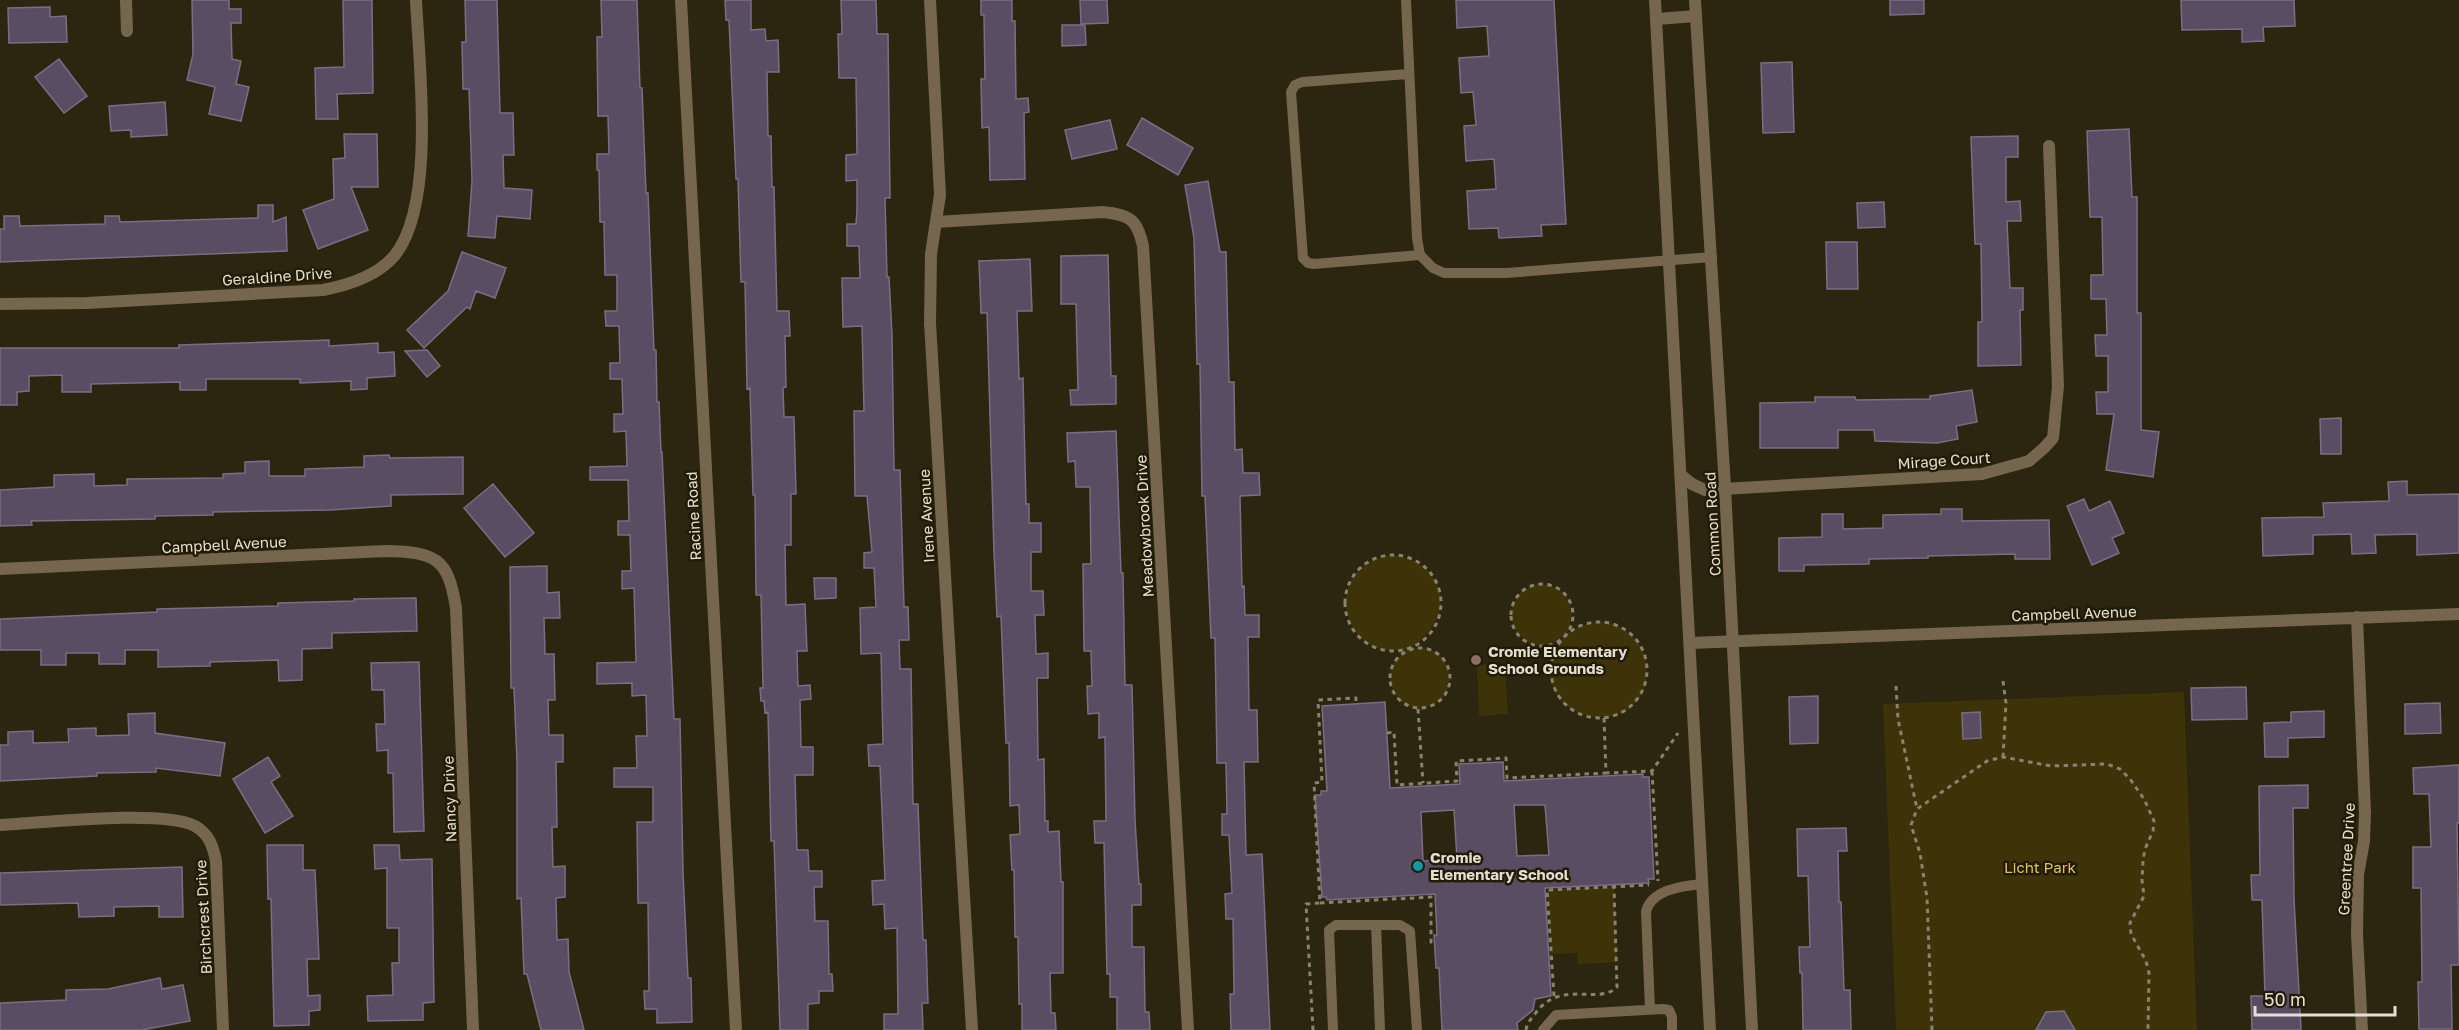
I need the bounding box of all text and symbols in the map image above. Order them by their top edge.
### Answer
street label: Geraldine Drive [221,263,333,289]
street label: Mirage Court [1897,448,1991,472]
street label: Meadowbrook Drive [1131,454,1157,598]
street label: Irene Avenue [915,468,937,563]
street label: Racine Road [682,471,704,561]
street label: Common Road [1700,471,1724,577]
street label: Campbell Avenue [161,532,287,556]
street label: Campbell Avenue [2011,602,2137,624]
place label: Cromie Elementary School Grounds [1488,642,1627,677]
marker: Cromie Elementary School Grounds [1469,653,1483,667]
street label: Nancy Drive [438,755,460,842]
street label: Greentree Drive [2334,802,2358,916]
place label: Cromie Elementary School [1430,848,1569,883]
park label: Licht Park [2004,858,2077,876]
street label: Birchcrest Drive [191,859,215,975]
marker: Cromie Elementary School [1411,859,1425,873]
scale bar [2255,979,2394,1017]
text: 50 m [2264,988,2306,1010]

